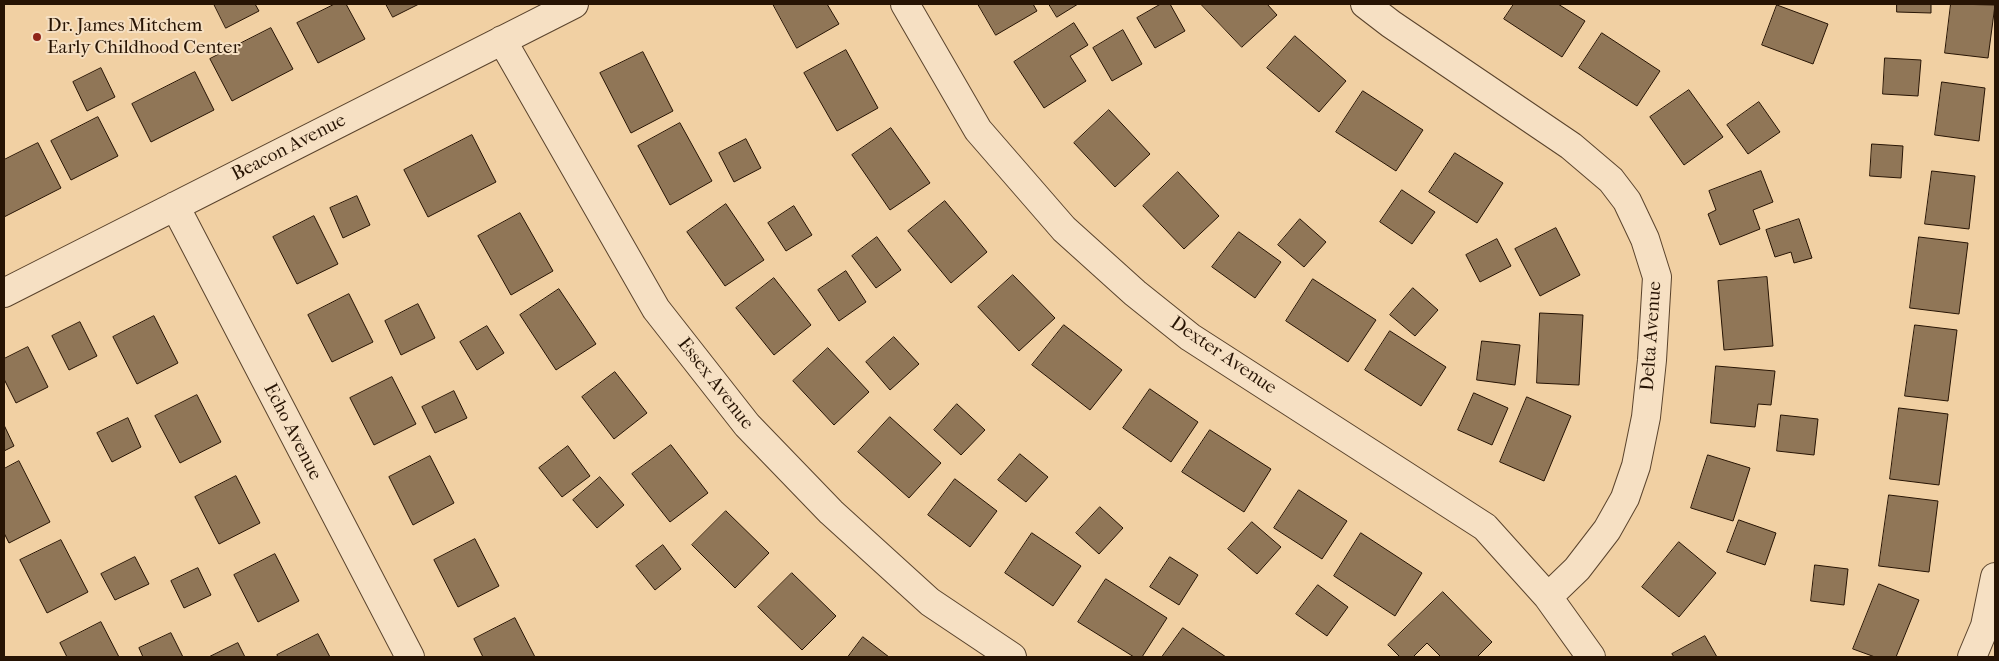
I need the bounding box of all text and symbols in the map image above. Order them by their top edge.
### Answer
place label: Dr. James Mitchem Early Childhood Center [47,15,241,59]
marker: Dr. James Mitchem Early Childhood Center [31,31,43,43]
street label: Beacon Avenue [228,110,350,186]
street label: Delta Avenue [1637,280,1667,392]
street label: Dexter Avenue [1166,312,1280,400]
street label: Essex Avenue [672,334,758,434]
street label: Echo Avenue [258,380,326,484]

